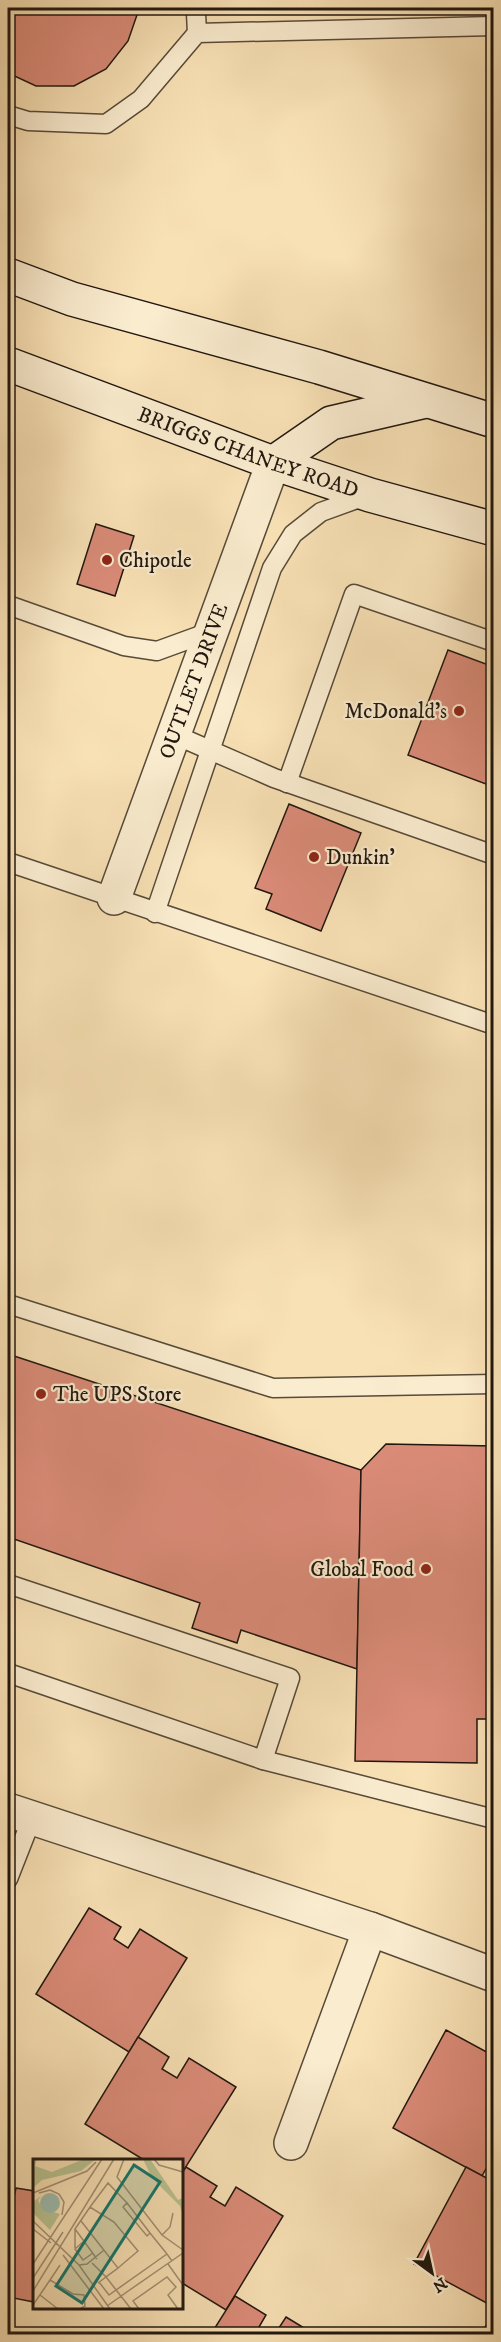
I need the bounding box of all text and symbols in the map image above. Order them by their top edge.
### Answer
street label: BRIGGS CHANEY ROAD [134,402,362,504]
place label: Chipotle [119,548,192,574]
marker: Chipotle [100,553,114,567]
street label: OUTLET DRIVE [154,600,235,763]
place label: McDonald's [344,699,447,725]
marker: McDonald's [452,704,466,718]
place label: Dunkin' [326,845,395,871]
marker: Dunkin' [307,850,321,864]
place label: The UPS Store [53,1382,182,1408]
marker: The UPS Store [34,1387,48,1401]
place label: Global Food [310,1557,415,1583]
marker: Global Food [419,1562,433,1576]
inset map [33,2159,183,2309]
north arrow [402,2243,462,2303]
text: N [429,2273,451,2297]

